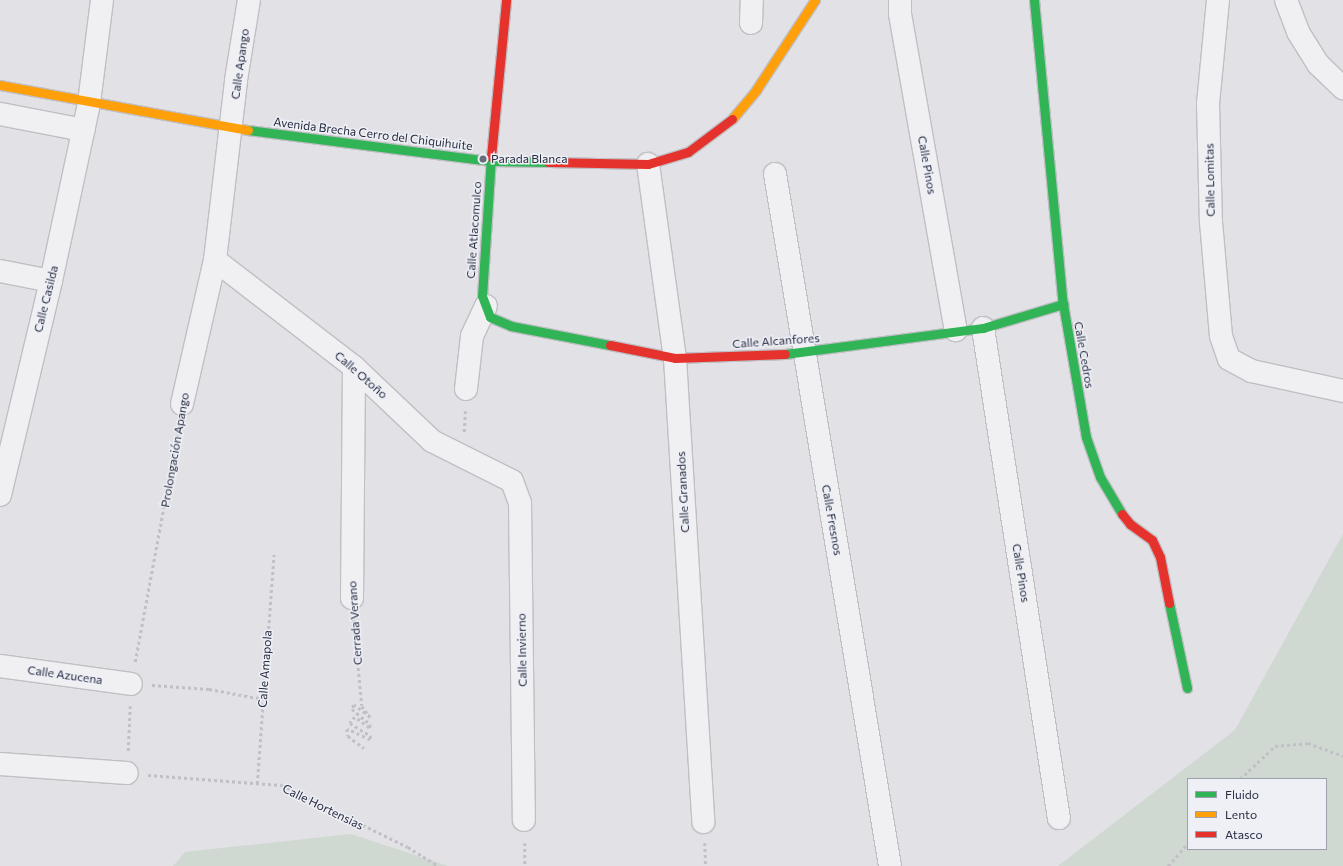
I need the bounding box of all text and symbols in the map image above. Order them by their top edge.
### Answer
street label: Calle Apango [228,28,252,100]
street label: Avenida Brecha Cerro del Chiquihuite [273,115,473,153]
street label: Calle Pinos [915,135,939,195]
street label: Calle Lomitas [1202,143,1218,217]
place label: Parada Blanca [491,152,567,166]
marker: Parada Blanca [478,154,488,164]
street label: Calle Atlacomulco [463,181,485,279]
street label: Calle Casilda [31,264,61,334]
street label: Calle Cedros [1071,320,1097,390]
street label: Calle Alcanfores [732,331,820,351]
street label: Calle Otoño [332,348,390,402]
street label: Prolongación Apango [158,391,192,509]
street label: Calle Granados [674,451,692,533]
street label: Calle Fresnos [819,483,845,557]
street label: Calle Pinos [1009,543,1033,603]
street label: Cerrada Verano [345,580,365,666]
street label: Calle Invierno [514,613,530,687]
street label: Calle Amapola [255,630,275,708]
street label: Calle Azucena [27,663,103,687]
legend [1187,778,1327,850]
street label: Calle Hortensias [280,781,366,833]
text: Fluido [1225,787,1259,801]
text: Lento [1225,807,1257,821]
text: Atasco [1225,827,1263,841]

